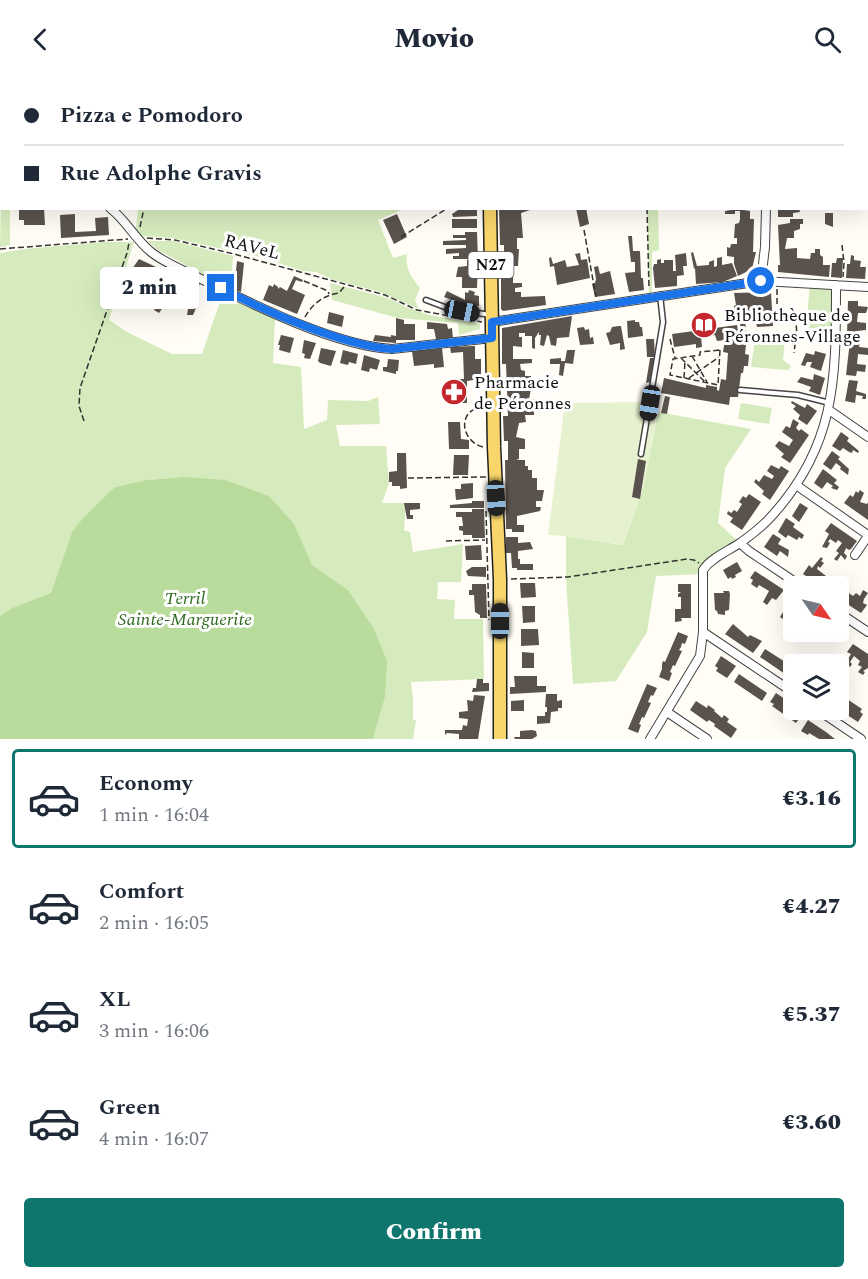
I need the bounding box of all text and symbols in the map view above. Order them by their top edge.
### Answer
text: Movio [394,18,474,60]
icon: back [24,23,57,56]
icon: search [811,23,844,56]
text: Pizza e Pomodoro [60,99,243,132]
text: Rue Adolphe Gravis [60,157,262,190]
street label: RAVeL [221,227,283,267]
road number: N27 [468,252,514,278]
callout: 2 min [101,267,200,309]
route start [747,267,774,294]
text: 2 min [122,273,177,303]
route end [207,274,234,301]
car [443,299,481,323]
place label: Bibliothèque de Péronnes-Village [724,302,861,350]
library icon: Bibliothèque de Péronnes-Village [689,310,719,340]
place label: Pharmacie de Péronnes [474,369,571,417]
pharmacy icon: Pharmacie de Péronnes [439,377,469,407]
car [638,384,662,422]
car [486,480,506,516]
north arrow [783,576,849,642]
map controls [783,576,849,720]
park label: Terril Sainte-Marguerite [118,585,252,633]
car [491,603,509,639]
button: layers [783,654,849,720]
text: Economy [99,767,192,800]
icon: car [27,772,81,826]
text: €3.16 [782,782,841,815]
text: 1 min · 16:04 [99,800,209,830]
text: Comfort [99,875,184,908]
icon: car [27,880,81,934]
text: €4.27 [782,890,841,923]
text: 2 min · 16:05 [99,908,209,938]
text: XL [99,983,130,1016]
icon: car [27,988,81,1042]
text: €5.37 [782,998,841,1031]
text: 3 min · 16:06 [99,1016,209,1046]
text: Green [99,1091,161,1124]
icon: car [27,1096,81,1150]
text: €3.60 [782,1106,841,1139]
text: 4 min · 16:07 [99,1124,209,1154]
button: Confirm [24,1198,844,1267]

